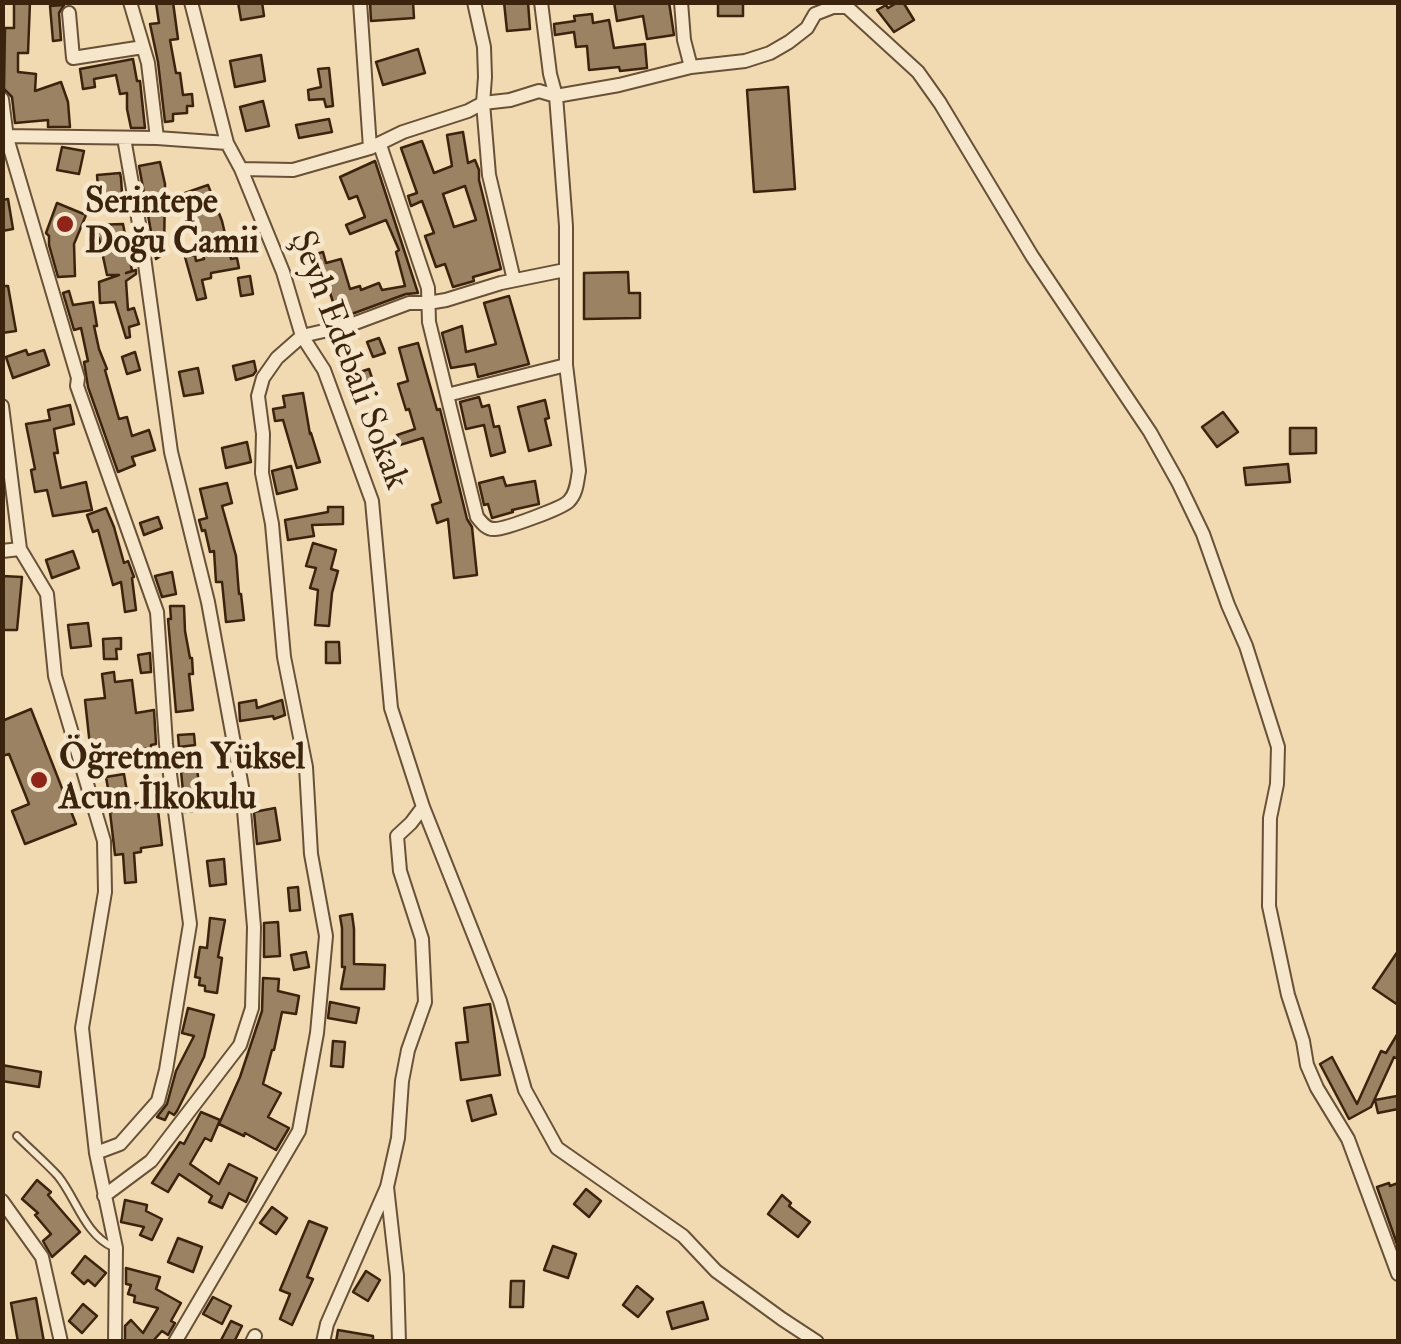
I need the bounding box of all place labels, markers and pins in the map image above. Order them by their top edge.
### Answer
place label: Serintepe Doğu Camii [85,183,259,265]
marker: Serintepe Doğu Camii [54,213,76,235]
place label: Öğretmen Yüksel Acun İlkokulu [59,739,305,821]
marker: Öğretmen Yüksel Acun İlkokulu [28,769,50,791]

